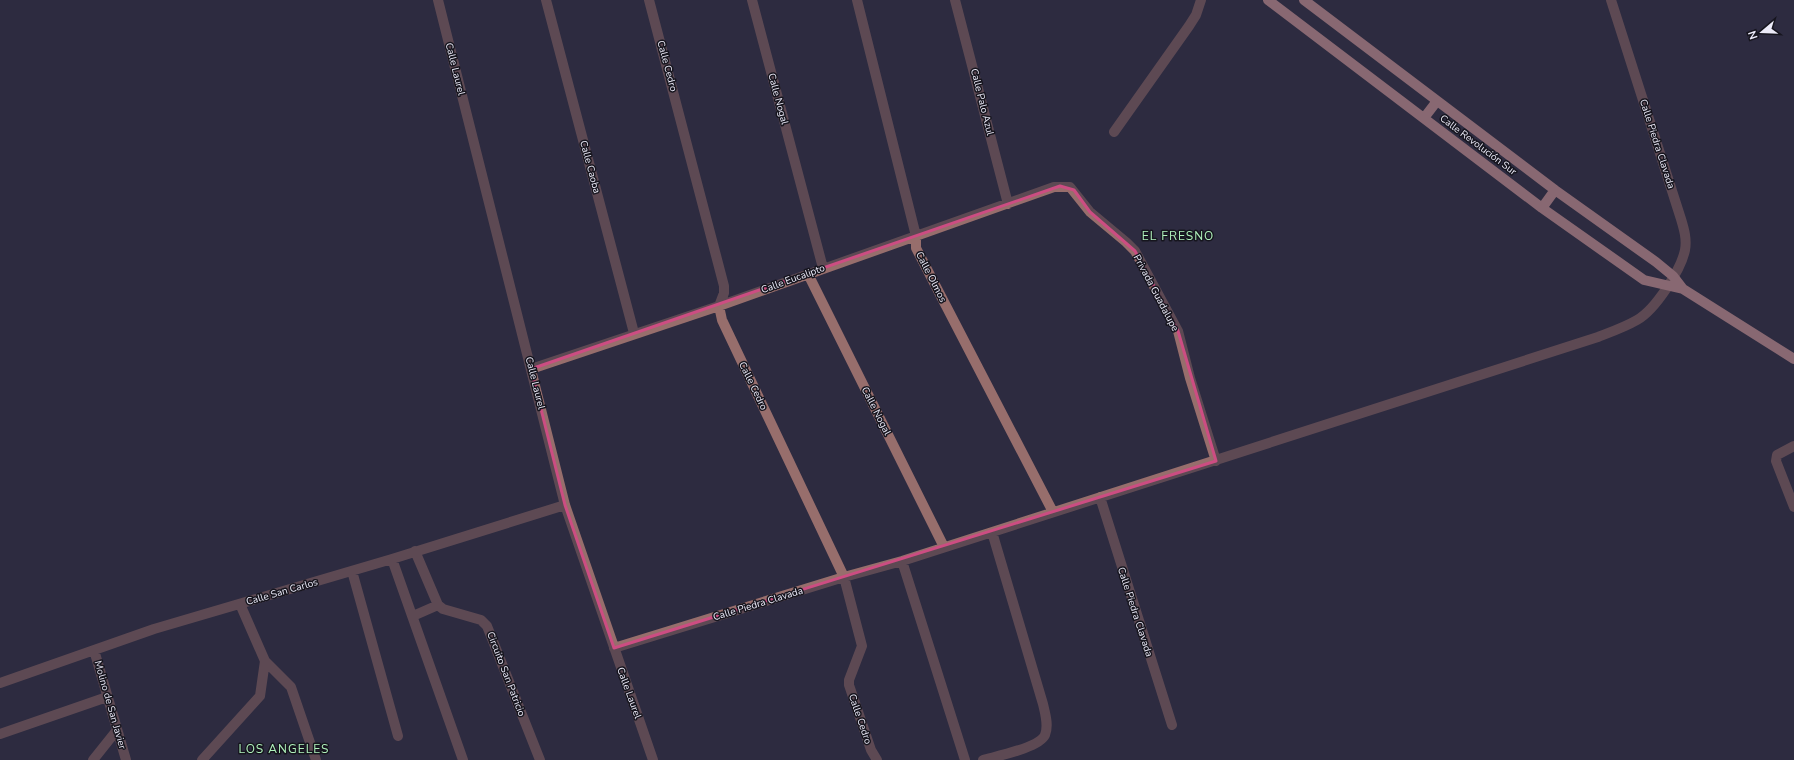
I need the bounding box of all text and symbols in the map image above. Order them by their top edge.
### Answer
north arrow [1742,12,1782,52]
text: N [1745,29,1761,41]
street label: Calle Cedro [653,39,681,93]
street label: Calle Laurel [442,41,468,97]
street label: Calle Palo Azul [967,67,997,137]
street label: Calle Nogal [764,72,792,126]
street label: Calle Piedra Clavada [1636,97,1678,191]
street label: Calle Revolución Sur [1437,111,1520,179]
street label: Calle Caoba [576,139,604,195]
district label: EL FRESNO [1142,228,1214,244]
street label: Calle Olmos [912,249,950,305]
street label: Privada Guadalupe [1130,252,1182,334]
street label: Calle Eucalipto [759,261,827,297]
street label: Calle Laurel [522,355,548,411]
street label: Calle Cedro [735,359,771,413]
street label: Calle Nogal [858,384,894,438]
street label: Calle Piedra Clavada [1114,565,1156,659]
street label: Calle San Carlos [244,575,320,609]
street label: Calle Piedra Clavada [711,584,805,624]
street label: Circuito San Patricio [483,630,529,719]
street label: Molino de San Javier [91,659,129,751]
street label: Calle Laurel [613,665,645,721]
street label: Calle Cedro [845,692,875,746]
district label: LOS ANGELES [239,741,329,757]

